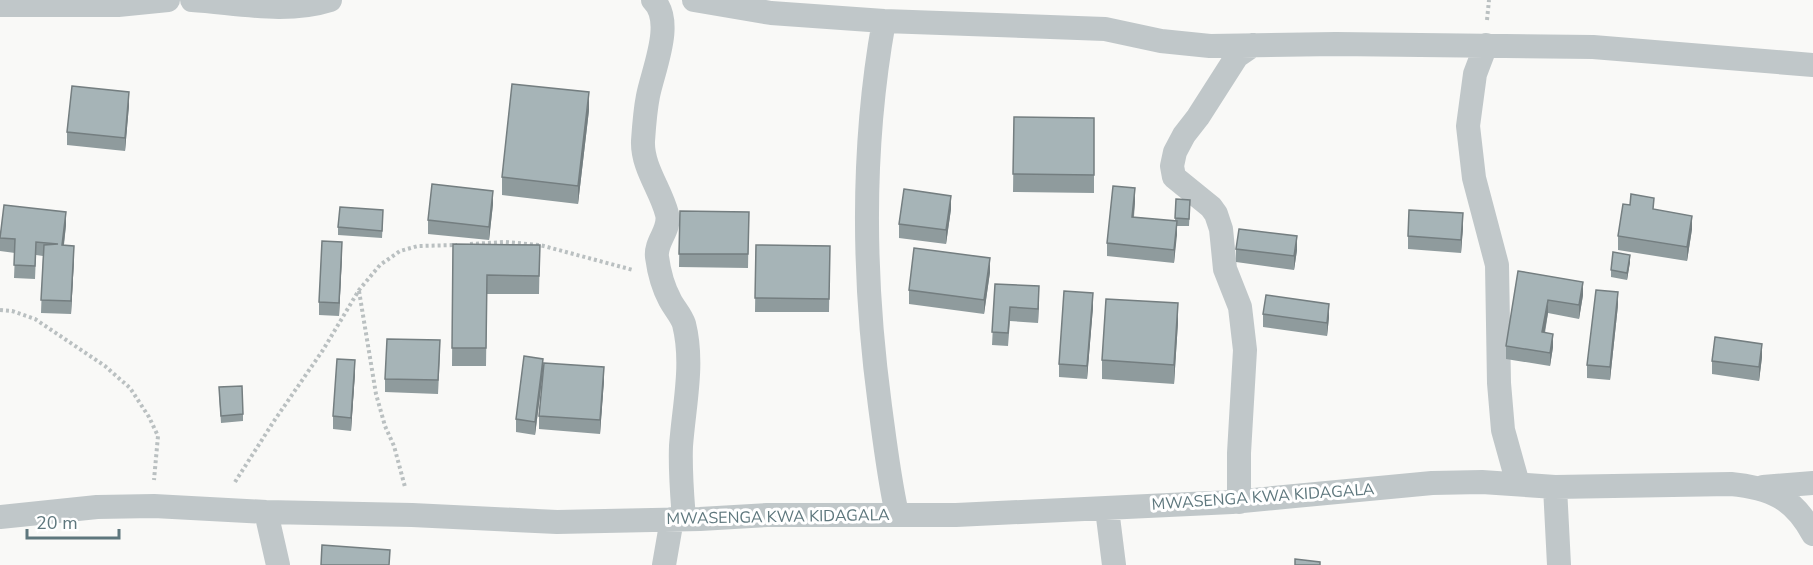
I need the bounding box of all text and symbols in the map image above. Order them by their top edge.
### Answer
street label: MWASENGA KWA KIDAGALA [1151,478,1375,516]
scale bar [27,502,118,540]
street label: MWASENGA KWA KIDAGALA [666,504,890,530]
text: 20 m [36,511,78,535]

